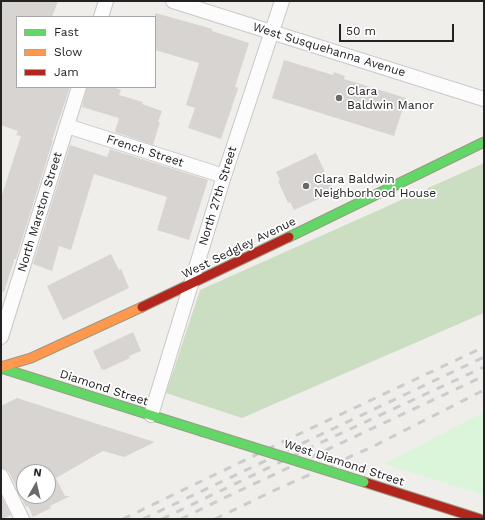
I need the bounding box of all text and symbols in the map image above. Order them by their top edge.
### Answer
legend [16,16,156,88]
scale bar [341,16,456,42]
street label: West Susquehanna Avenue [251,20,407,80]
text: 50 m [346,24,376,38]
text: Fast [54,25,79,39]
text: Slow [54,45,82,59]
text: Jam [54,65,79,79]
place label: Clara Baldwin Manor [347,84,434,112]
marker: Clara Baldwin Manor [334,93,344,103]
street label: French Street [105,132,185,170]
street label: North 27th Street [196,145,240,247]
street label: North Marston Street [15,150,65,274]
place label: Clara Baldwin Neighborhood House [314,172,436,200]
marker: Clara Baldwin Neighborhood House [301,181,311,191]
street label: West Sedgley Avenue [180,214,298,282]
street label: Diamond Street [58,367,150,409]
street label: West Diamond Street [282,437,406,489]
north arrow [16,464,56,504]
text: N [33,466,43,480]

